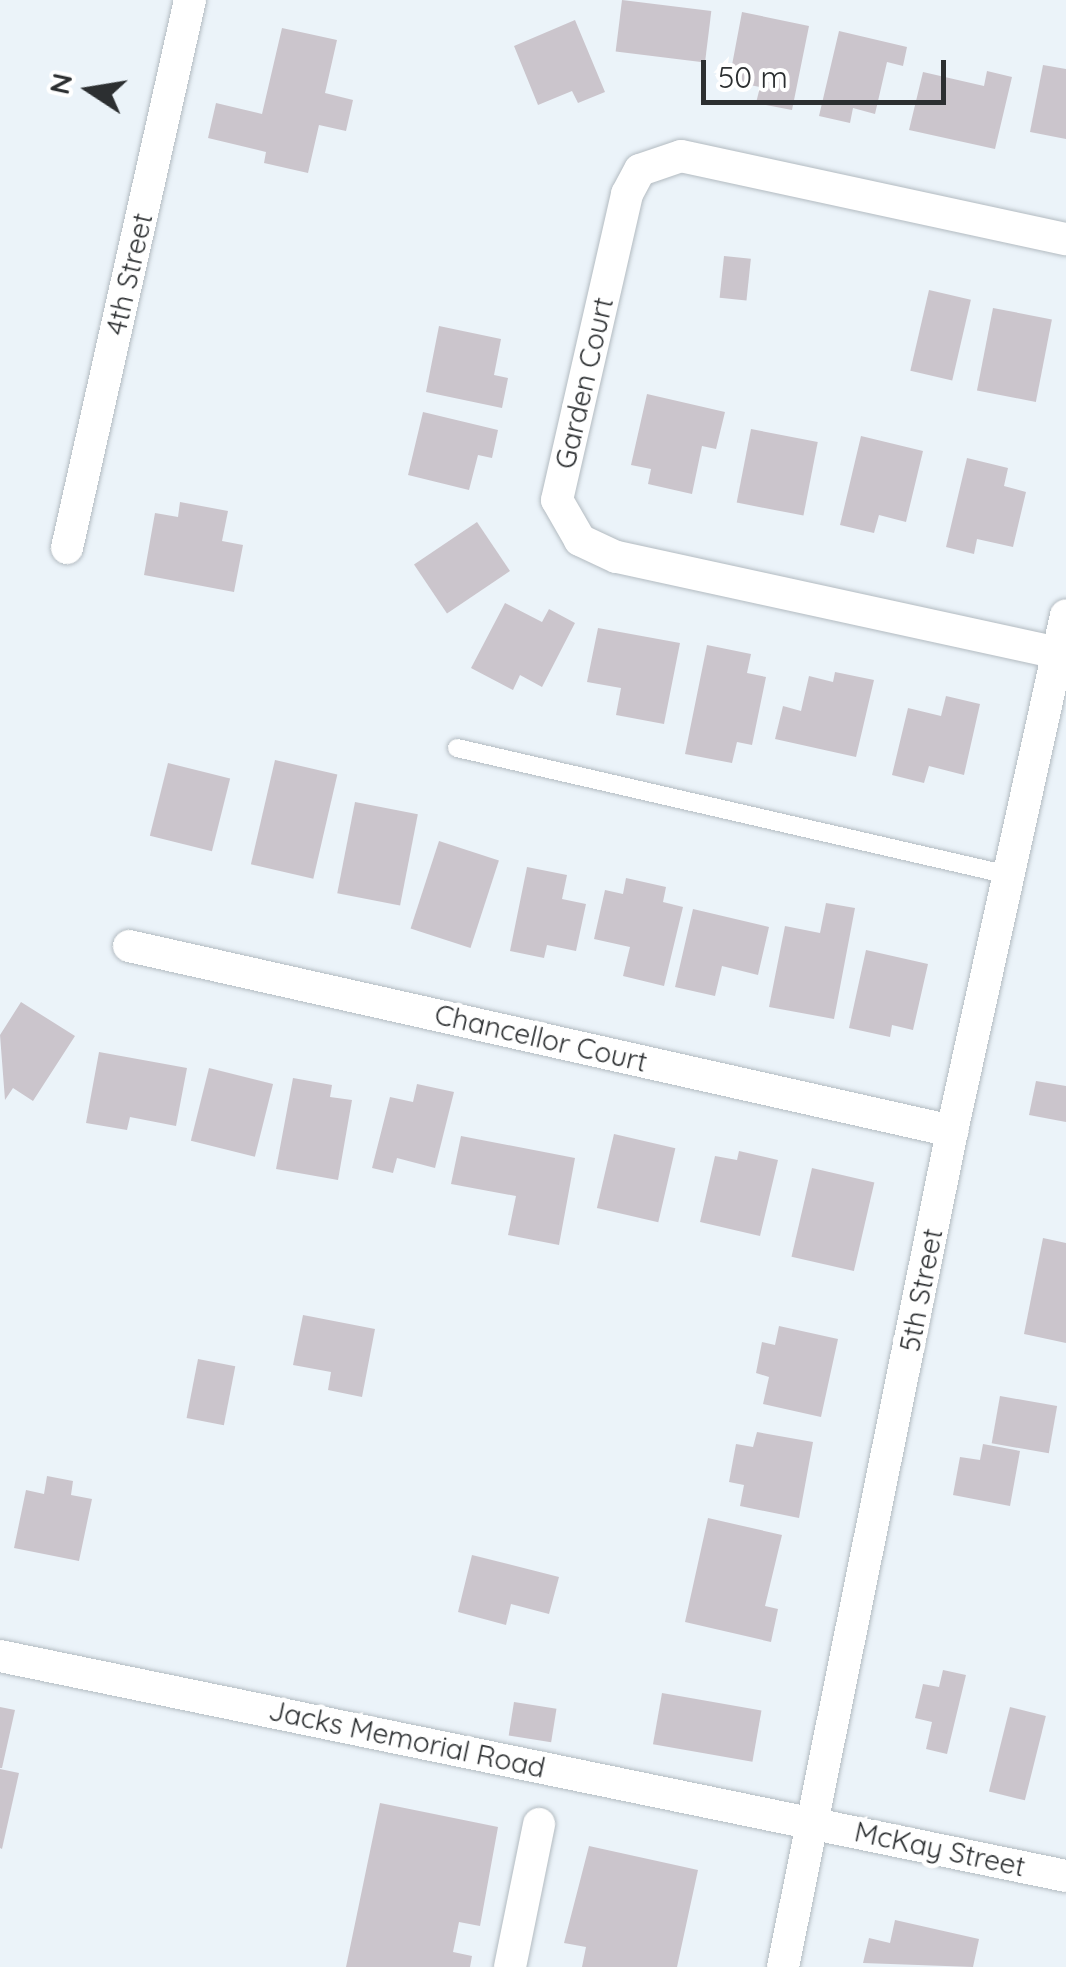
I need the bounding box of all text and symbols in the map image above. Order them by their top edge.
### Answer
north arrow [40,40,140,140]
scale bar [706,40,951,102]
text: 50 m [718,58,788,96]
text: N [41,70,79,97]
street label: 4th Street [99,210,159,338]
street label: Garden Court [548,294,620,472]
street label: Chancellor Court [432,997,650,1079]
street label: 5th Street [893,1226,949,1354]
street label: Jacks Memorial Road [266,1693,548,1785]
street label: McKay Street [852,1815,1028,1883]

